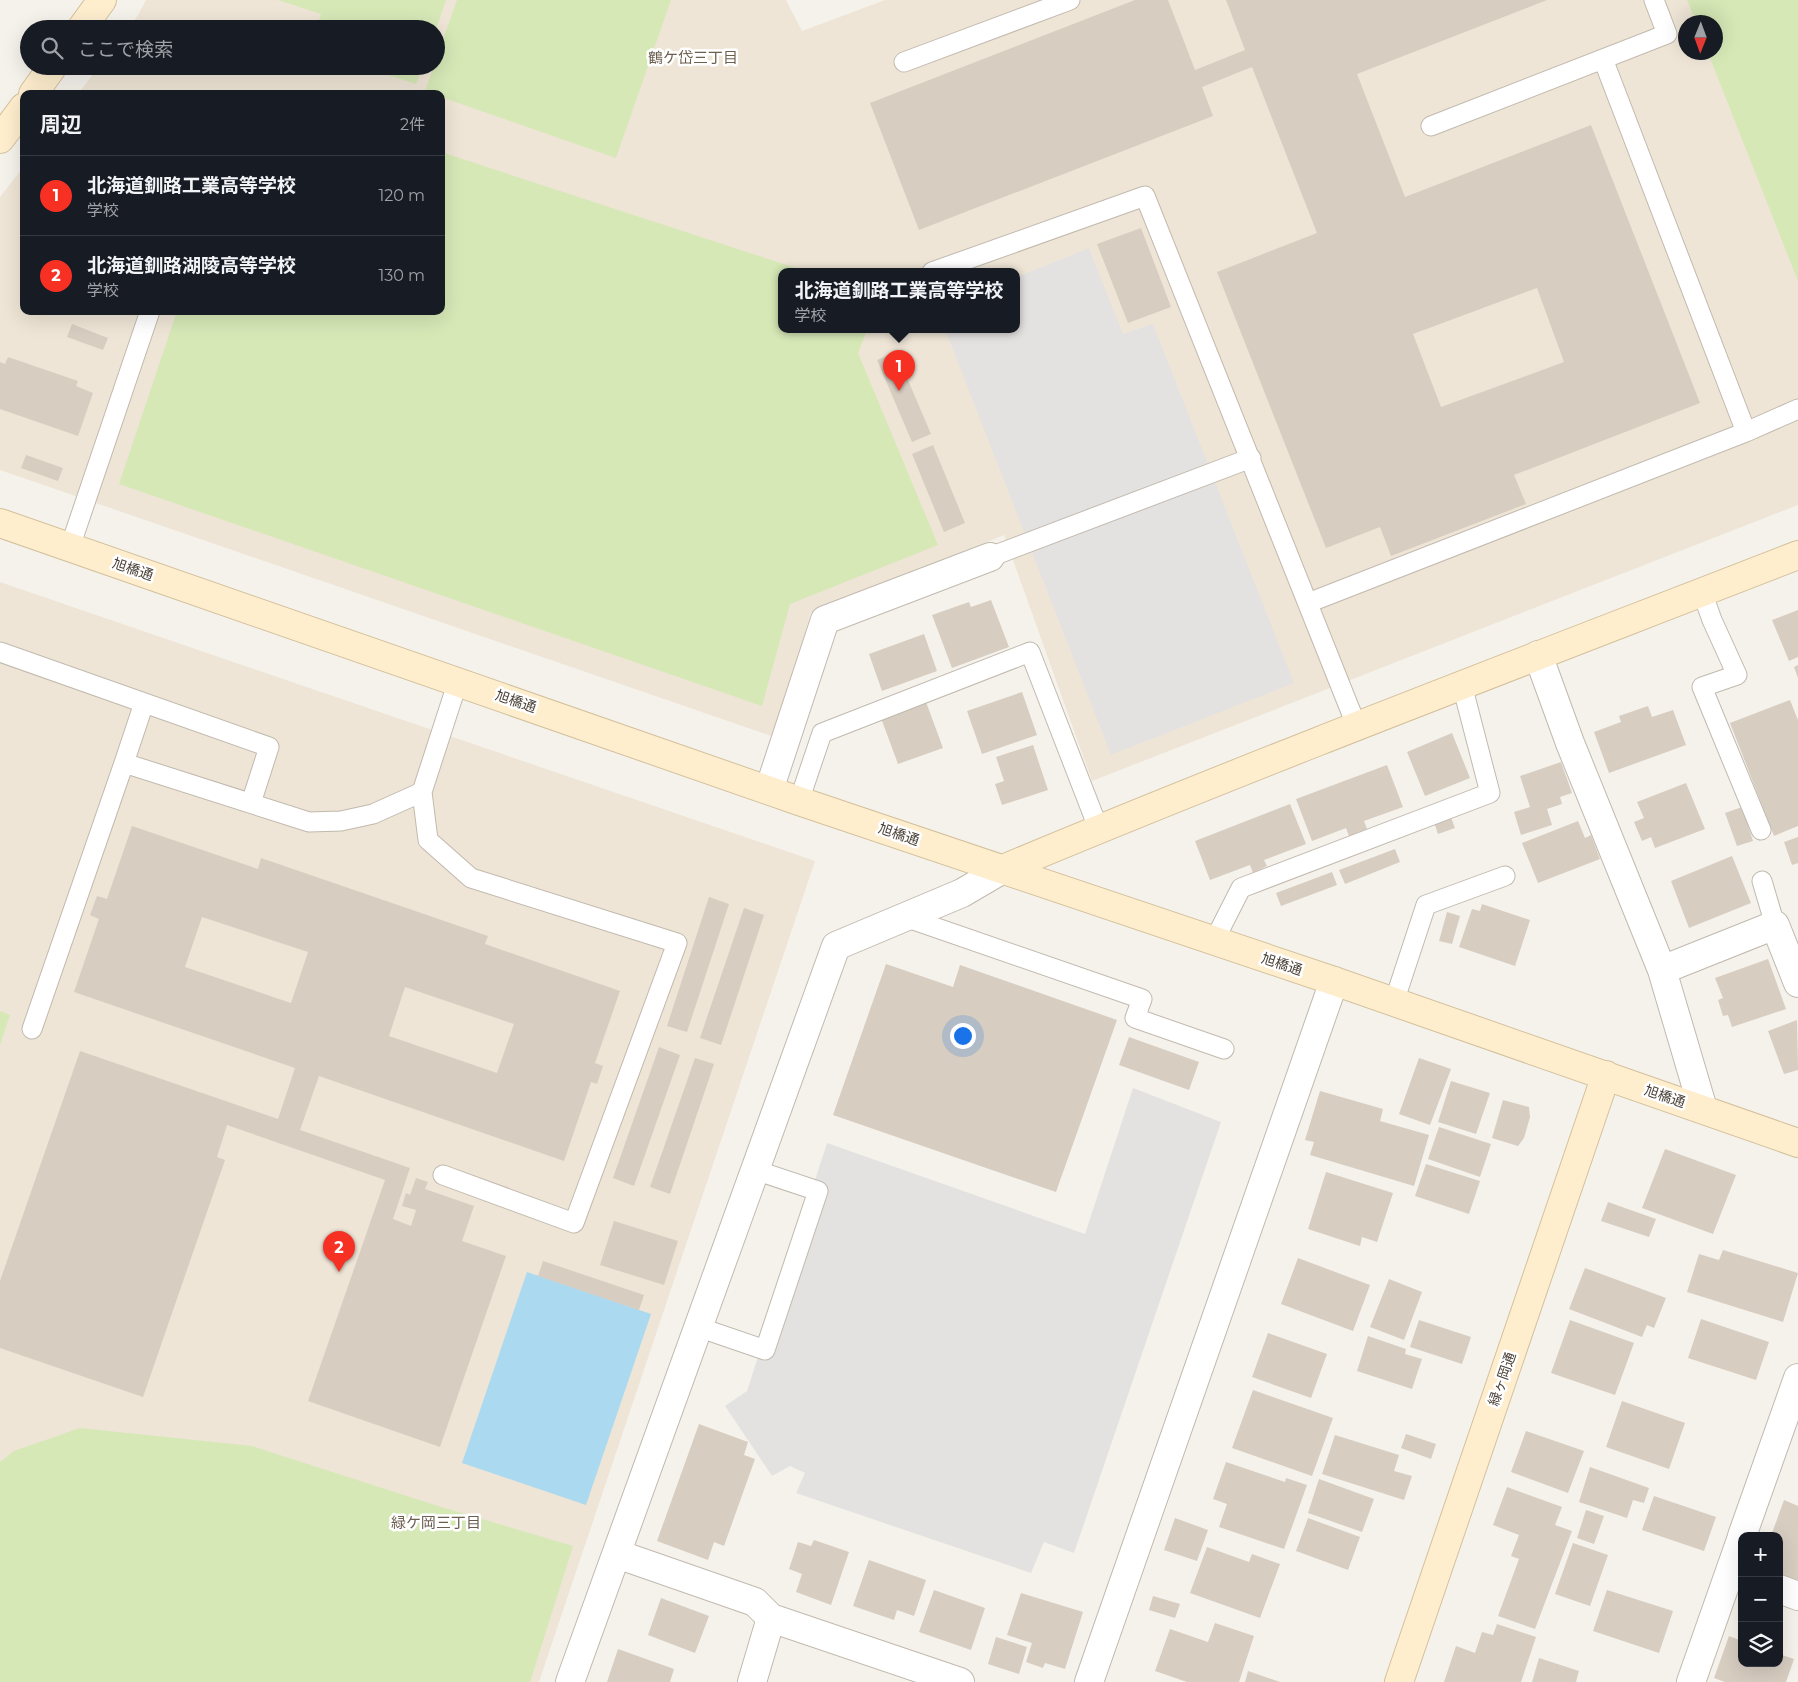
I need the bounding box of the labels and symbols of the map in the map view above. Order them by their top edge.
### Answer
north arrow [1678,15,1723,60]
district label: 鶴ケ岱三丁目 [648,48,738,67]
pin: 1 [883,350,915,391]
street label: 旭橋通 [110,554,156,584]
street label: 旭橋通 [493,686,539,716]
street label: 旭橋通 [876,819,922,849]
street label: 旭橋通 [1259,949,1305,979]
your location [950,1023,976,1049]
street label: 旭橋通 [1642,1081,1688,1111]
pin: 2 [323,1231,355,1272]
street label: 緑ヶ岡通 [1484,1350,1520,1408]
district label: 緑ケ岡三丁目 [391,1513,481,1532]

